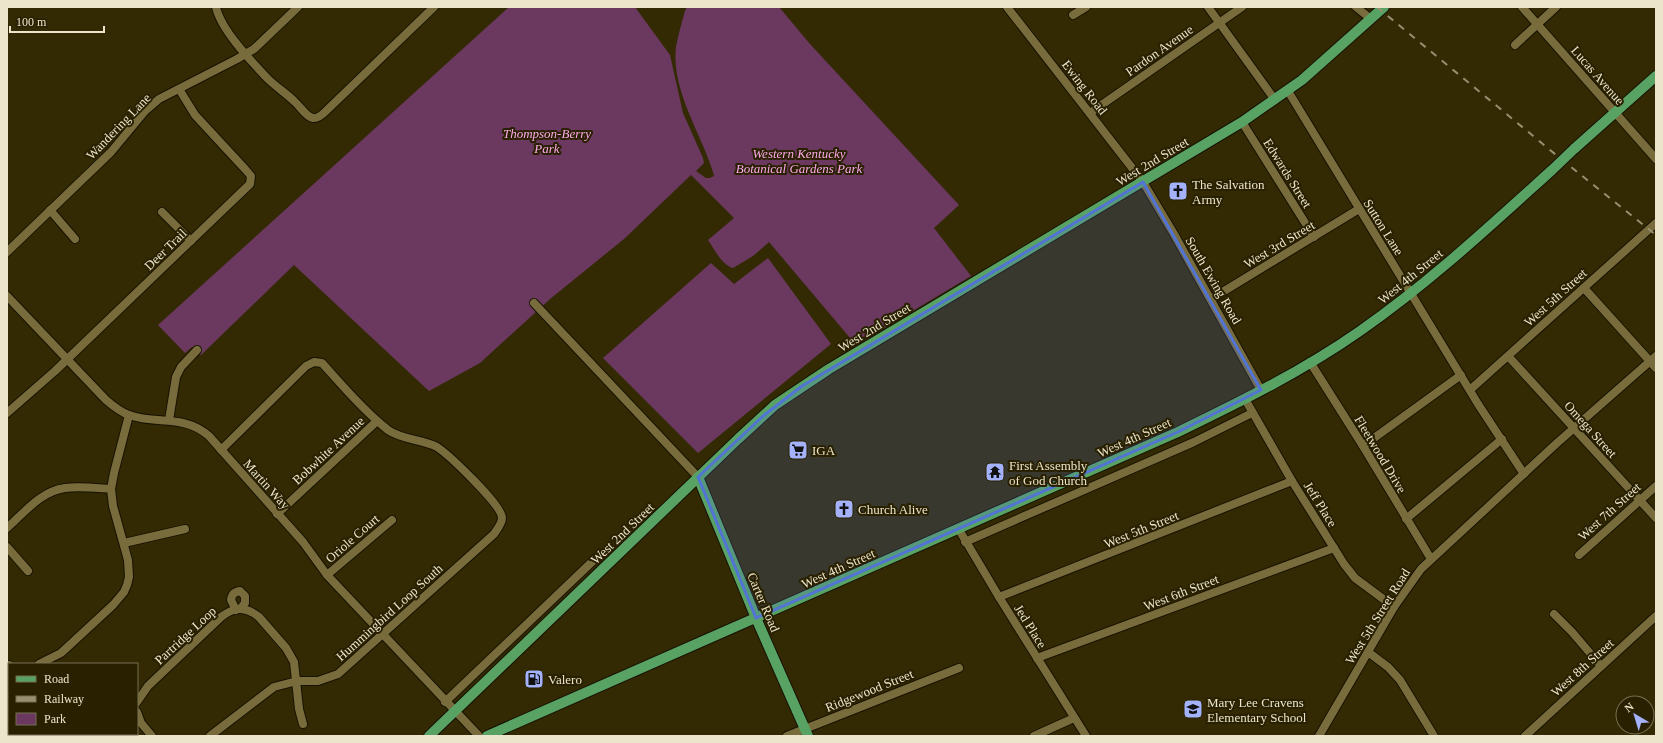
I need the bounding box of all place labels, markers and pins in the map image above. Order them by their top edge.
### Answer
place label: The Salvation Army [1192,177,1265,207]
church icon: The Salvation Army [1167,180,1189,202]
supermarket icon: IGA [787,439,809,461]
place label: IGA [812,443,836,458]
place label: First Assembly of God Church [1009,458,1088,488]
temple icon: First Assembly of God Church [984,461,1006,483]
church icon: Church Alive [833,498,855,520]
place label: Church Alive [858,502,928,517]
fuel station icon: Valero [523,668,545,690]
place label: Valero [548,672,582,687]
place label: Mary Lee Cravens Elementary School [1207,695,1307,725]
school or university icon: Mary Lee Cravens Elementary School [1182,698,1204,720]

